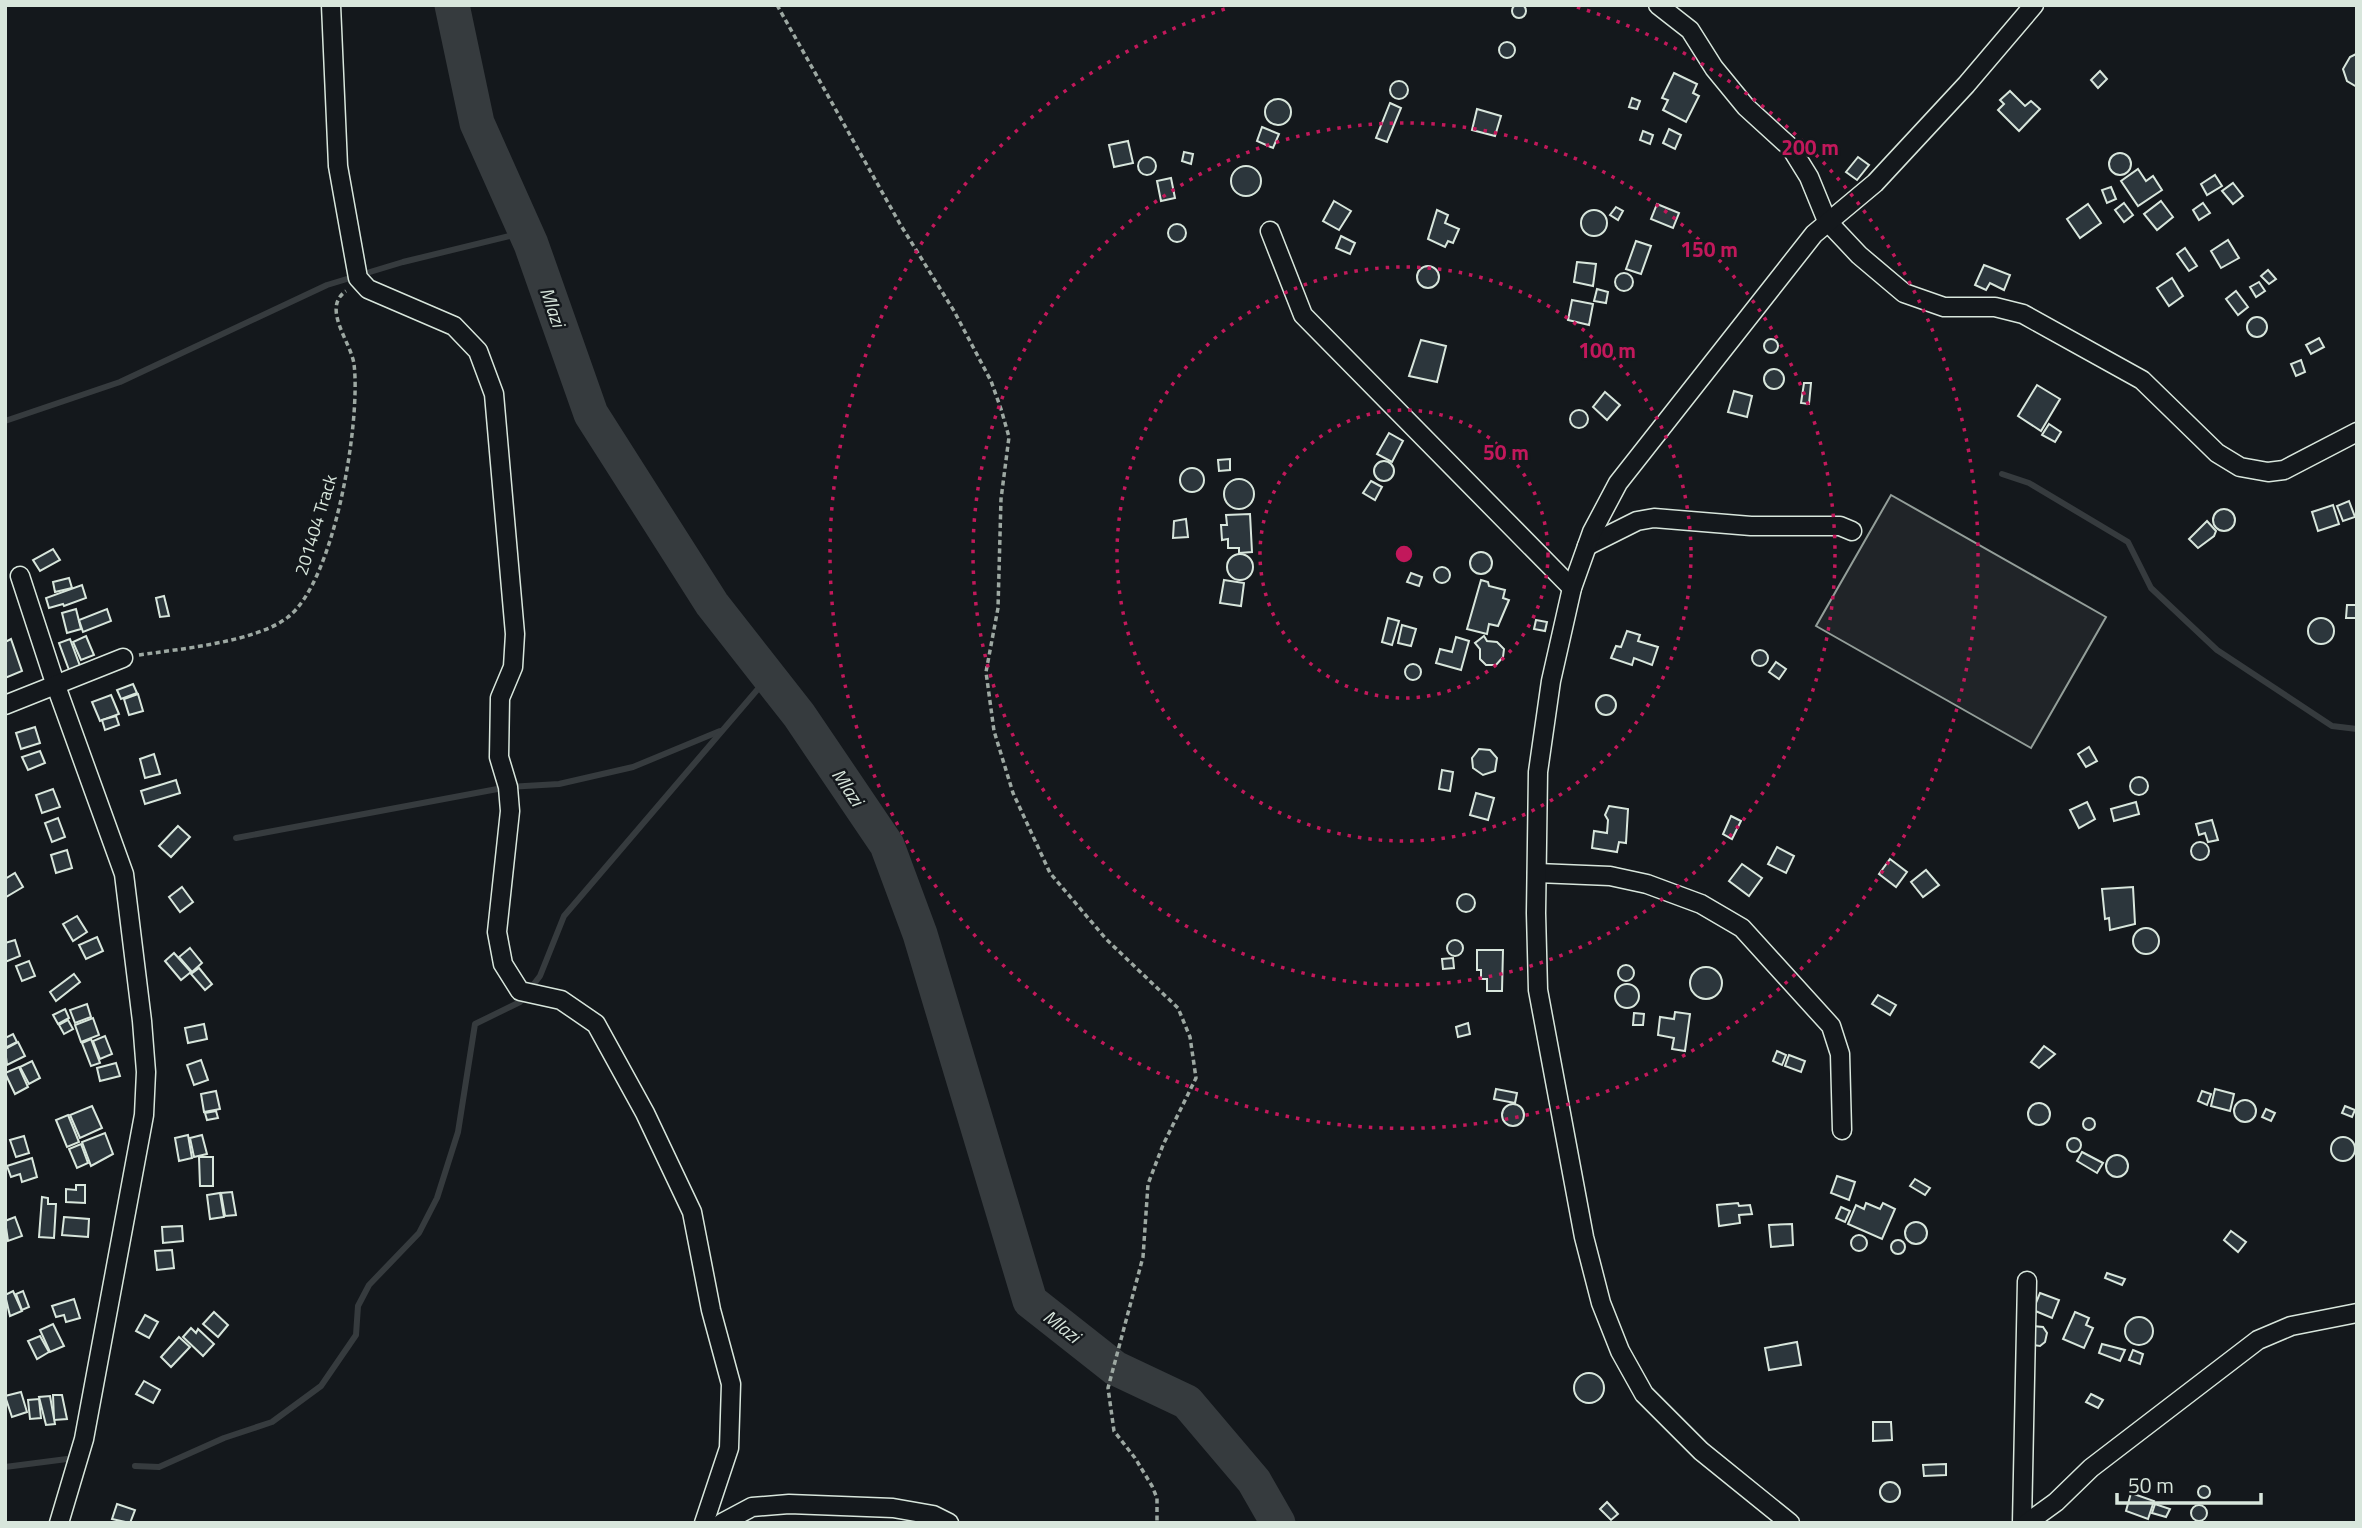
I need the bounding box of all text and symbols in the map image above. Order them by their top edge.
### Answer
text: 200 m [1781,131,1839,163]
text: 150 m [1680,233,1738,265]
water label: Mlazi [533,283,574,333]
text: 100 m [1578,334,1636,366]
text: 50 m [1483,436,1529,468]
street label: 201404 Track [287,471,344,579]
centre of rings [1392,542,1416,566]
water label: Mlazi [825,762,873,813]
water label: Mlazi [1038,1302,1089,1351]
scale bar [2117,1462,2260,1506]
text: 50 m [2128,1469,2174,1501]

